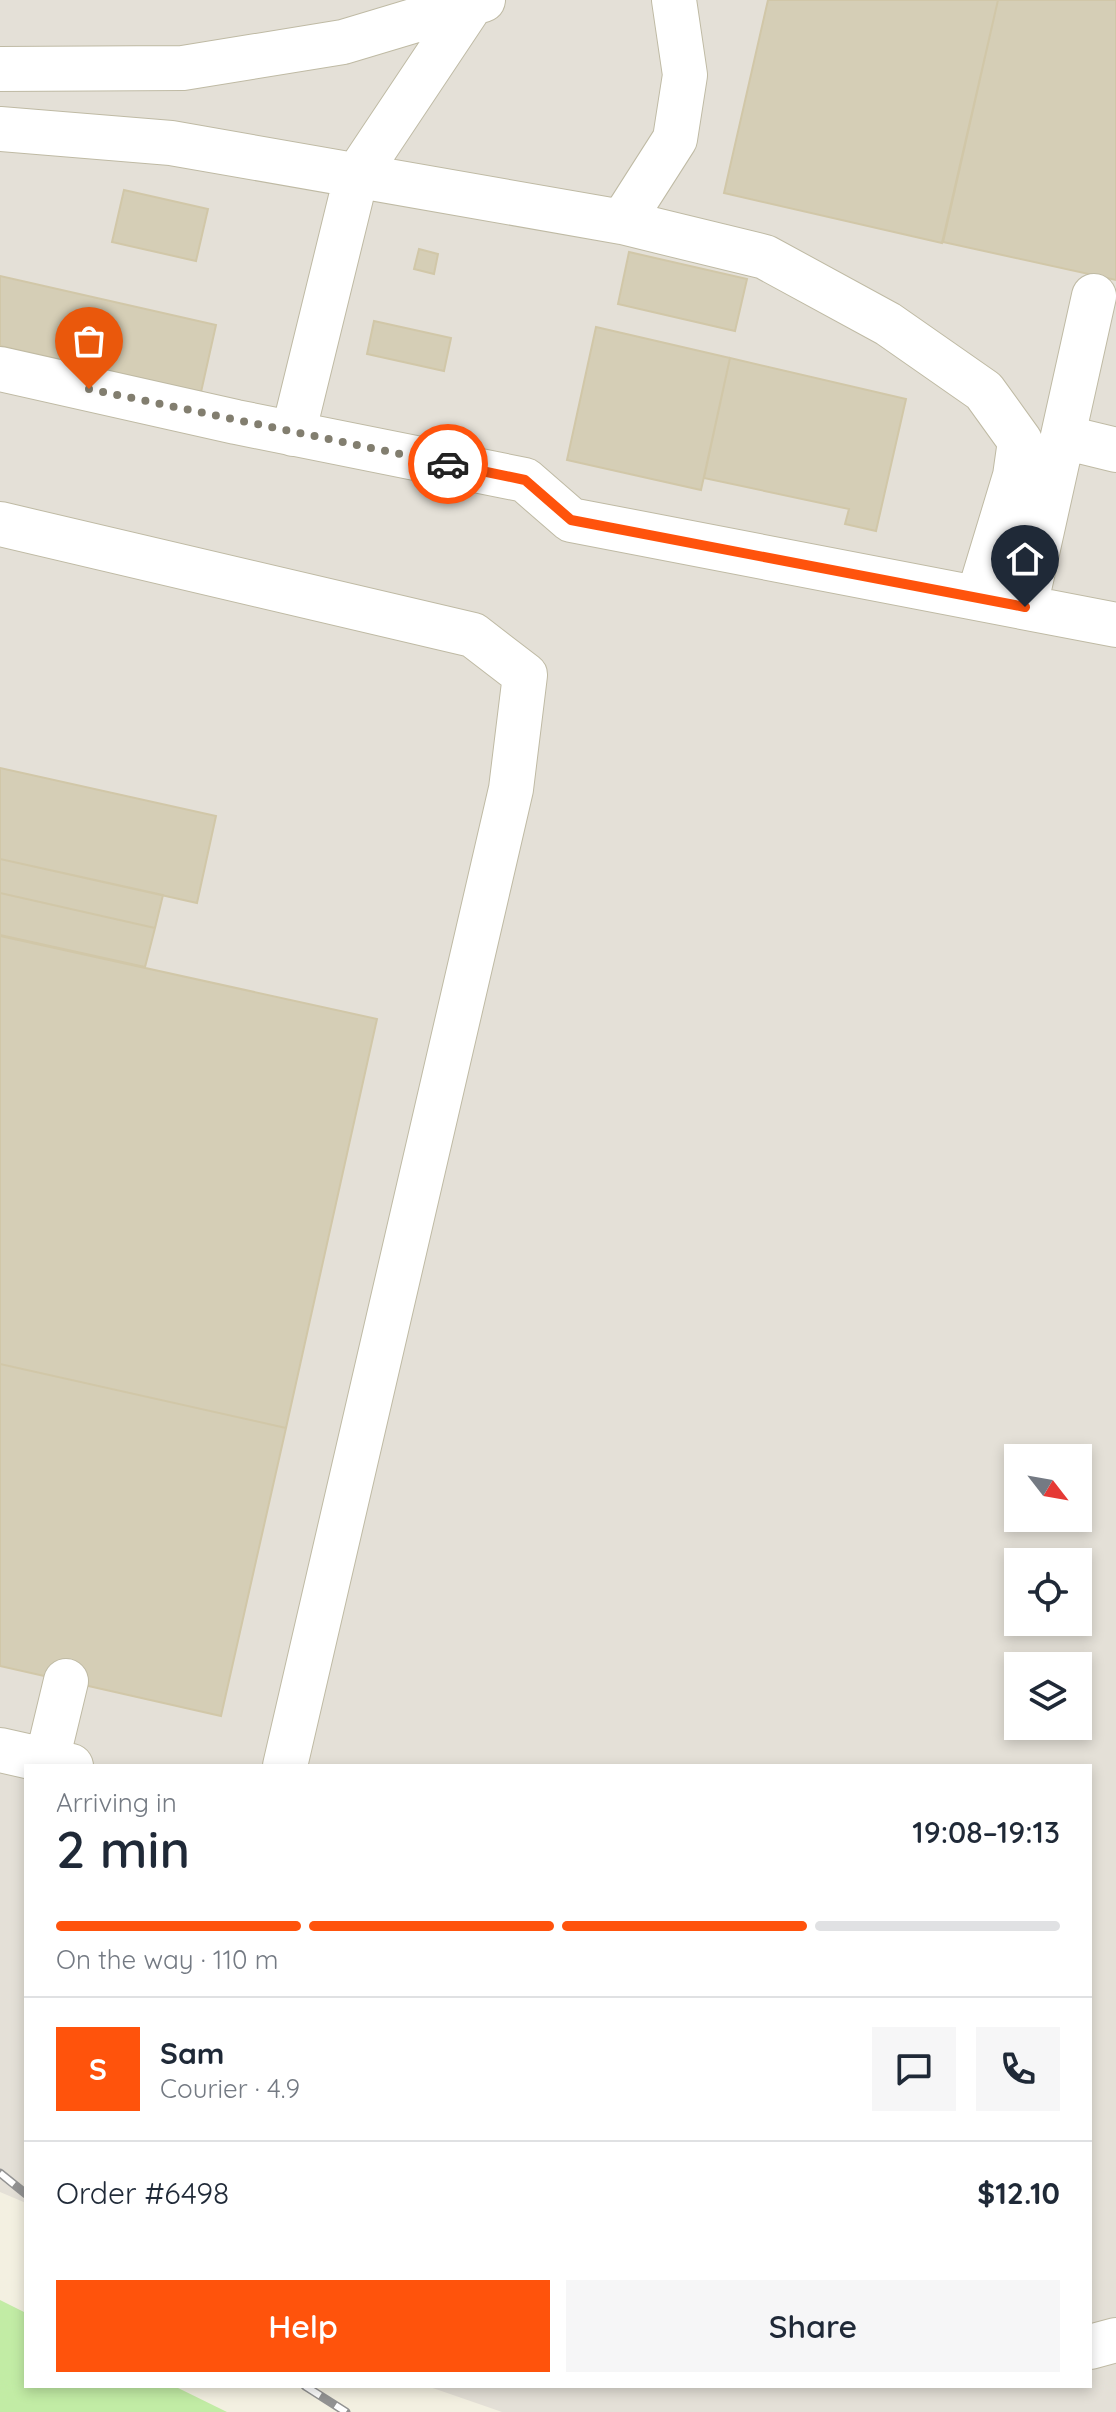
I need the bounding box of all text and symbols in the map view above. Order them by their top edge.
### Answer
pin [55,307,123,389]
icon: bag [67,319,111,363]
courier [408,424,488,504]
icon: car [426,442,470,486]
pin [991,525,1059,607]
icon: home [1003,537,1047,581]
north arrow [1004,1444,1092,1532]
map controls [1004,1444,1092,1740]
button: locate [1004,1548,1092,1636]
button: layers [1004,1652,1092,1740]
text: Arriving in [56,1786,177,1819]
text: 19:08–19:13 [912,1813,1060,1851]
text: 2 min [56,1816,190,1881]
text: On the way · 110 m [56,1943,278,1976]
button: chat [872,2027,956,2111]
button: phone [976,2027,1060,2111]
text: Sam [160,2034,224,2072]
text: S [89,2050,107,2088]
text: Courier · 4.9 [160,2072,300,2105]
text: Order #6498 [56,2174,229,2212]
text: $12.10 [977,2174,1060,2212]
button: Help [56,2280,550,2372]
button: Share [566,2280,1060,2372]

